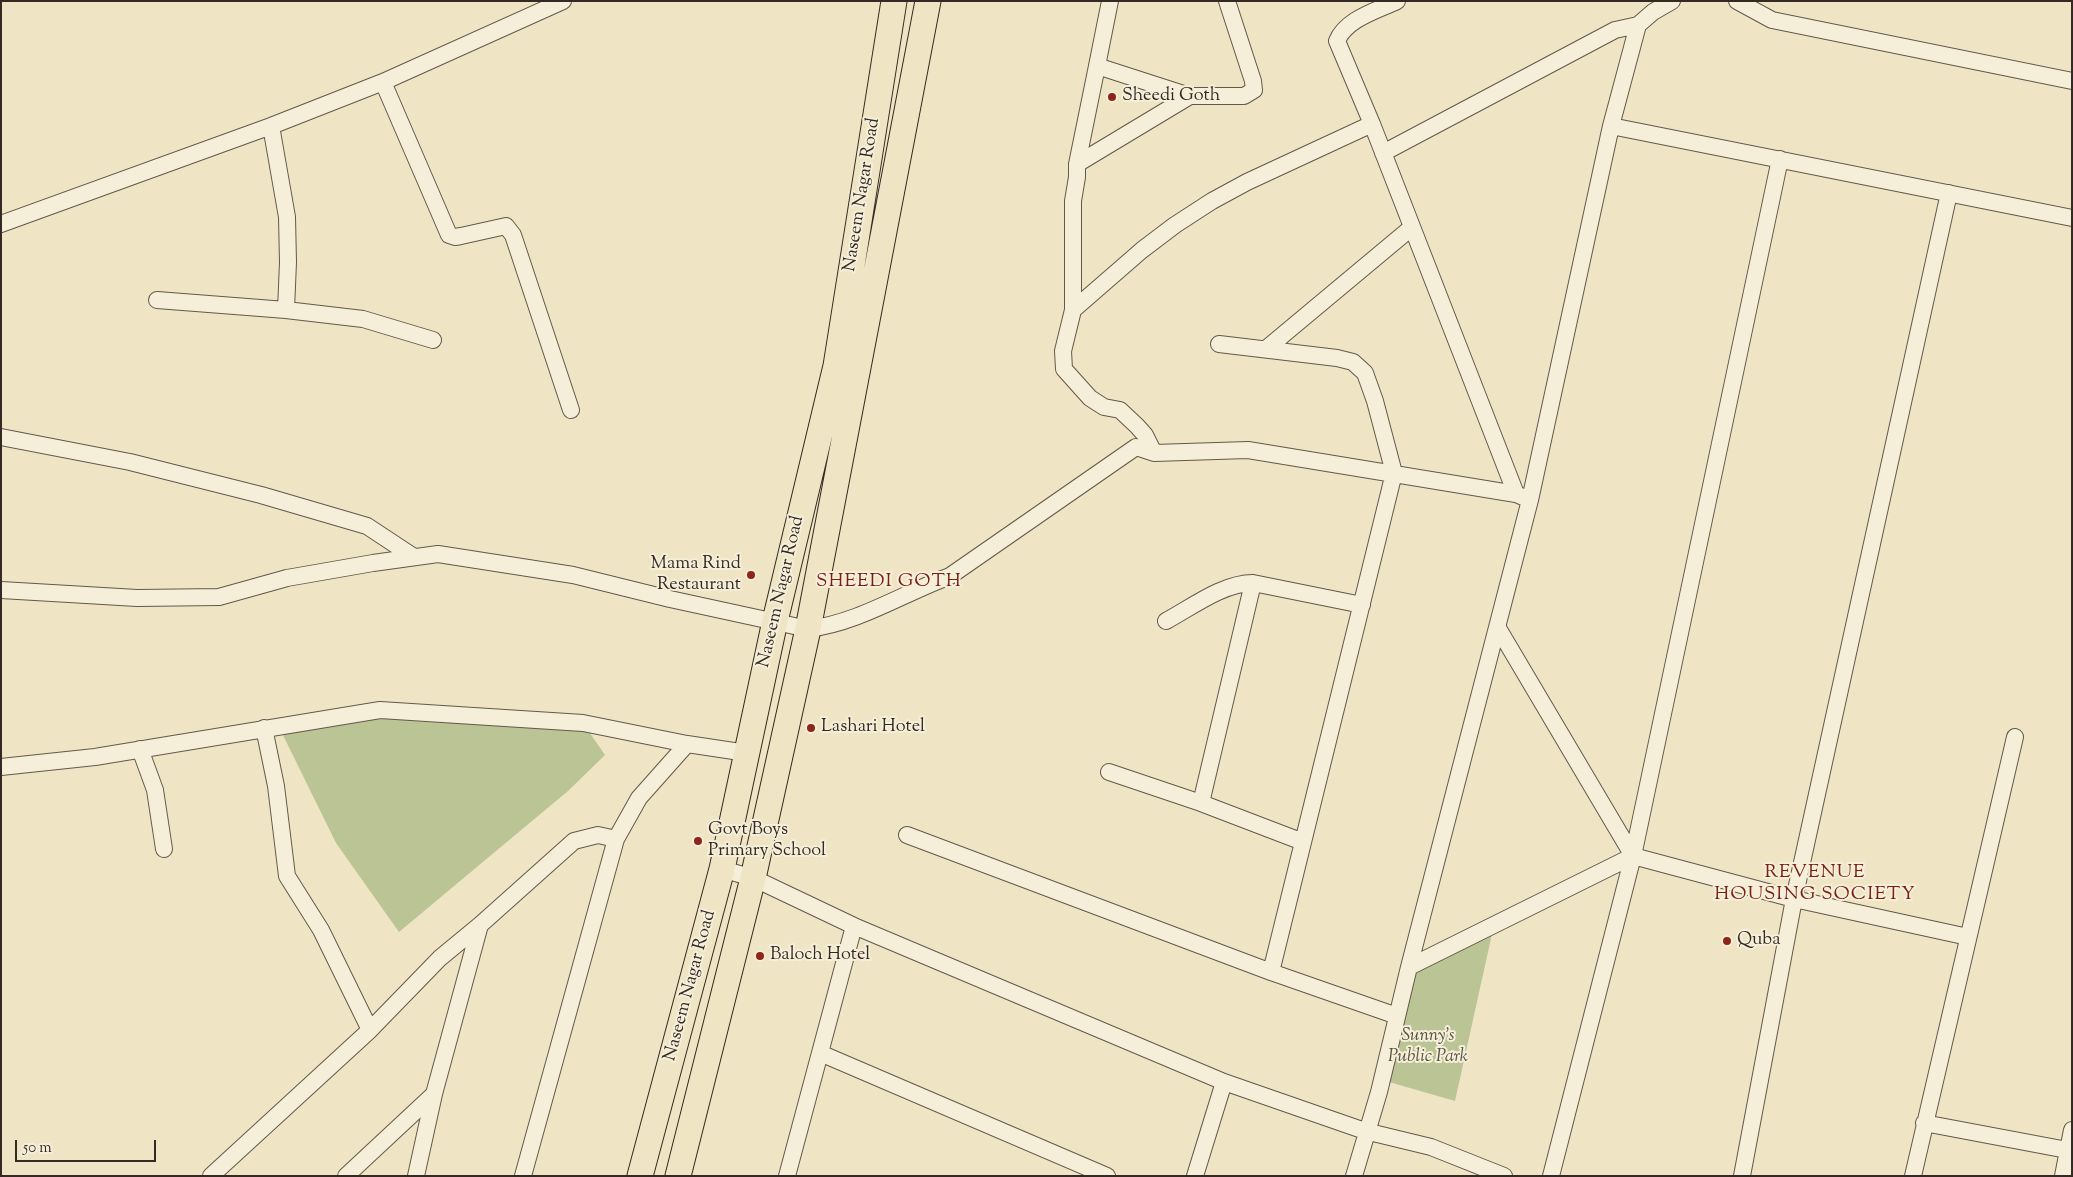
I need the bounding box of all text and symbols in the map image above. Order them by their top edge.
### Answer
place label: Sheedi Goth [1122,86,1220,108]
marker: Sheedi Goth [1106,91,1118,103]
street label: Naseem Nagar Road [840,117,886,273]
street label: Naseem Nagar Road [754,514,810,670]
place label: Mama Rind Restaurant [650,554,741,596]
marker: Mama Rind Restaurant [745,569,757,581]
district label: SHEEDI GOTH [815,572,963,594]
place label: Lashari Hotel [821,717,925,739]
marker: Lashari Hotel [805,722,817,734]
place label: Govt Boys Primary School [708,820,826,862]
marker: Govt Boys Primary School [692,835,704,847]
district label: REVENUE HOUSING SOCIETY [1712,863,1918,907]
street label: Naseem Nagar Road [660,908,722,1064]
place label: Quba [1737,930,1780,952]
marker: Quba [1721,935,1733,947]
place label: Baloch Hotel [770,945,870,967]
marker: Baloch Hotel [754,950,766,962]
park label: Sunny's Public Park [1388,1026,1468,1068]
scale bar [18,1130,159,1162]
text: 50 m [23,1138,52,1159]

